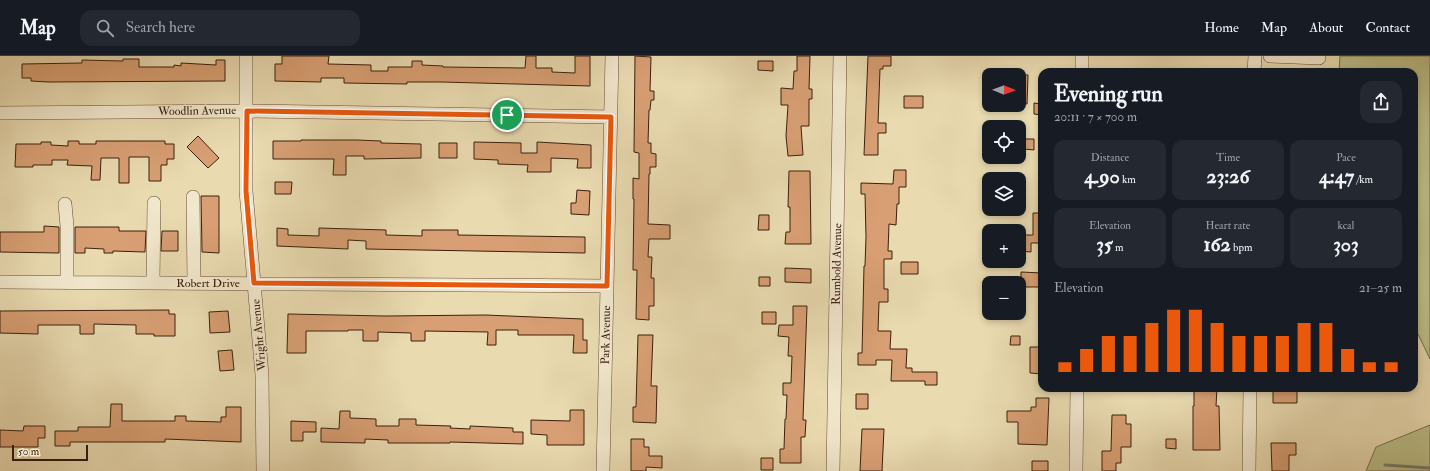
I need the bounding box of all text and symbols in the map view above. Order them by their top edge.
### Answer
search box [80,10,360,46]
text: Map [20,16,56,40]
icon: search [94,17,116,39]
text: Search here [126,18,195,37]
text: Home [1204,19,1239,36]
text: Map [1261,19,1287,36]
text: About [1309,19,1343,36]
text: Contact [1365,19,1410,36]
north arrow [982,68,1026,112]
map controls [982,68,1026,320]
text: Evening run [1054,80,1163,108]
button: share [1360,81,1402,123]
pin [490,98,524,132]
street label: Woodlin Avenue [157,103,236,119]
icon: arrive [496,104,518,126]
text: 20:11 · 7 × 700 m [1054,109,1137,125]
button: locate [982,120,1026,164]
text: Distance [1091,151,1129,164]
text: Time [1216,151,1240,164]
text: Pace [1336,151,1356,164]
text: 4.90 [1084,164,1120,189]
text: 23:26 [1207,164,1249,189]
text: 4:47 [1319,164,1354,189]
button: layers [982,172,1026,216]
text: km [1120,173,1136,186]
text: /km [1354,173,1373,186]
text: Elevation [1089,219,1131,232]
text: Heart rate [1206,219,1250,232]
text: kcal [1338,219,1354,232]
street label: Rumbold Avenue [829,223,845,305]
button: + [982,224,1026,268]
text: 35 [1096,232,1113,257]
text: 162 [1203,232,1231,257]
text: 303 [1333,232,1359,257]
text: m [1113,241,1124,254]
text: bpm [1231,241,1253,254]
street label: Robert Drive [176,276,240,291]
button: − [982,276,1026,320]
text: Elevation [1054,280,1104,296]
text: 21–25 m [1359,280,1402,296]
street label: Wright Avenue [248,298,270,373]
street label: Park Avenue [598,305,614,365]
scale bar [12,443,88,462]
text: 50 m [18,445,39,458]

